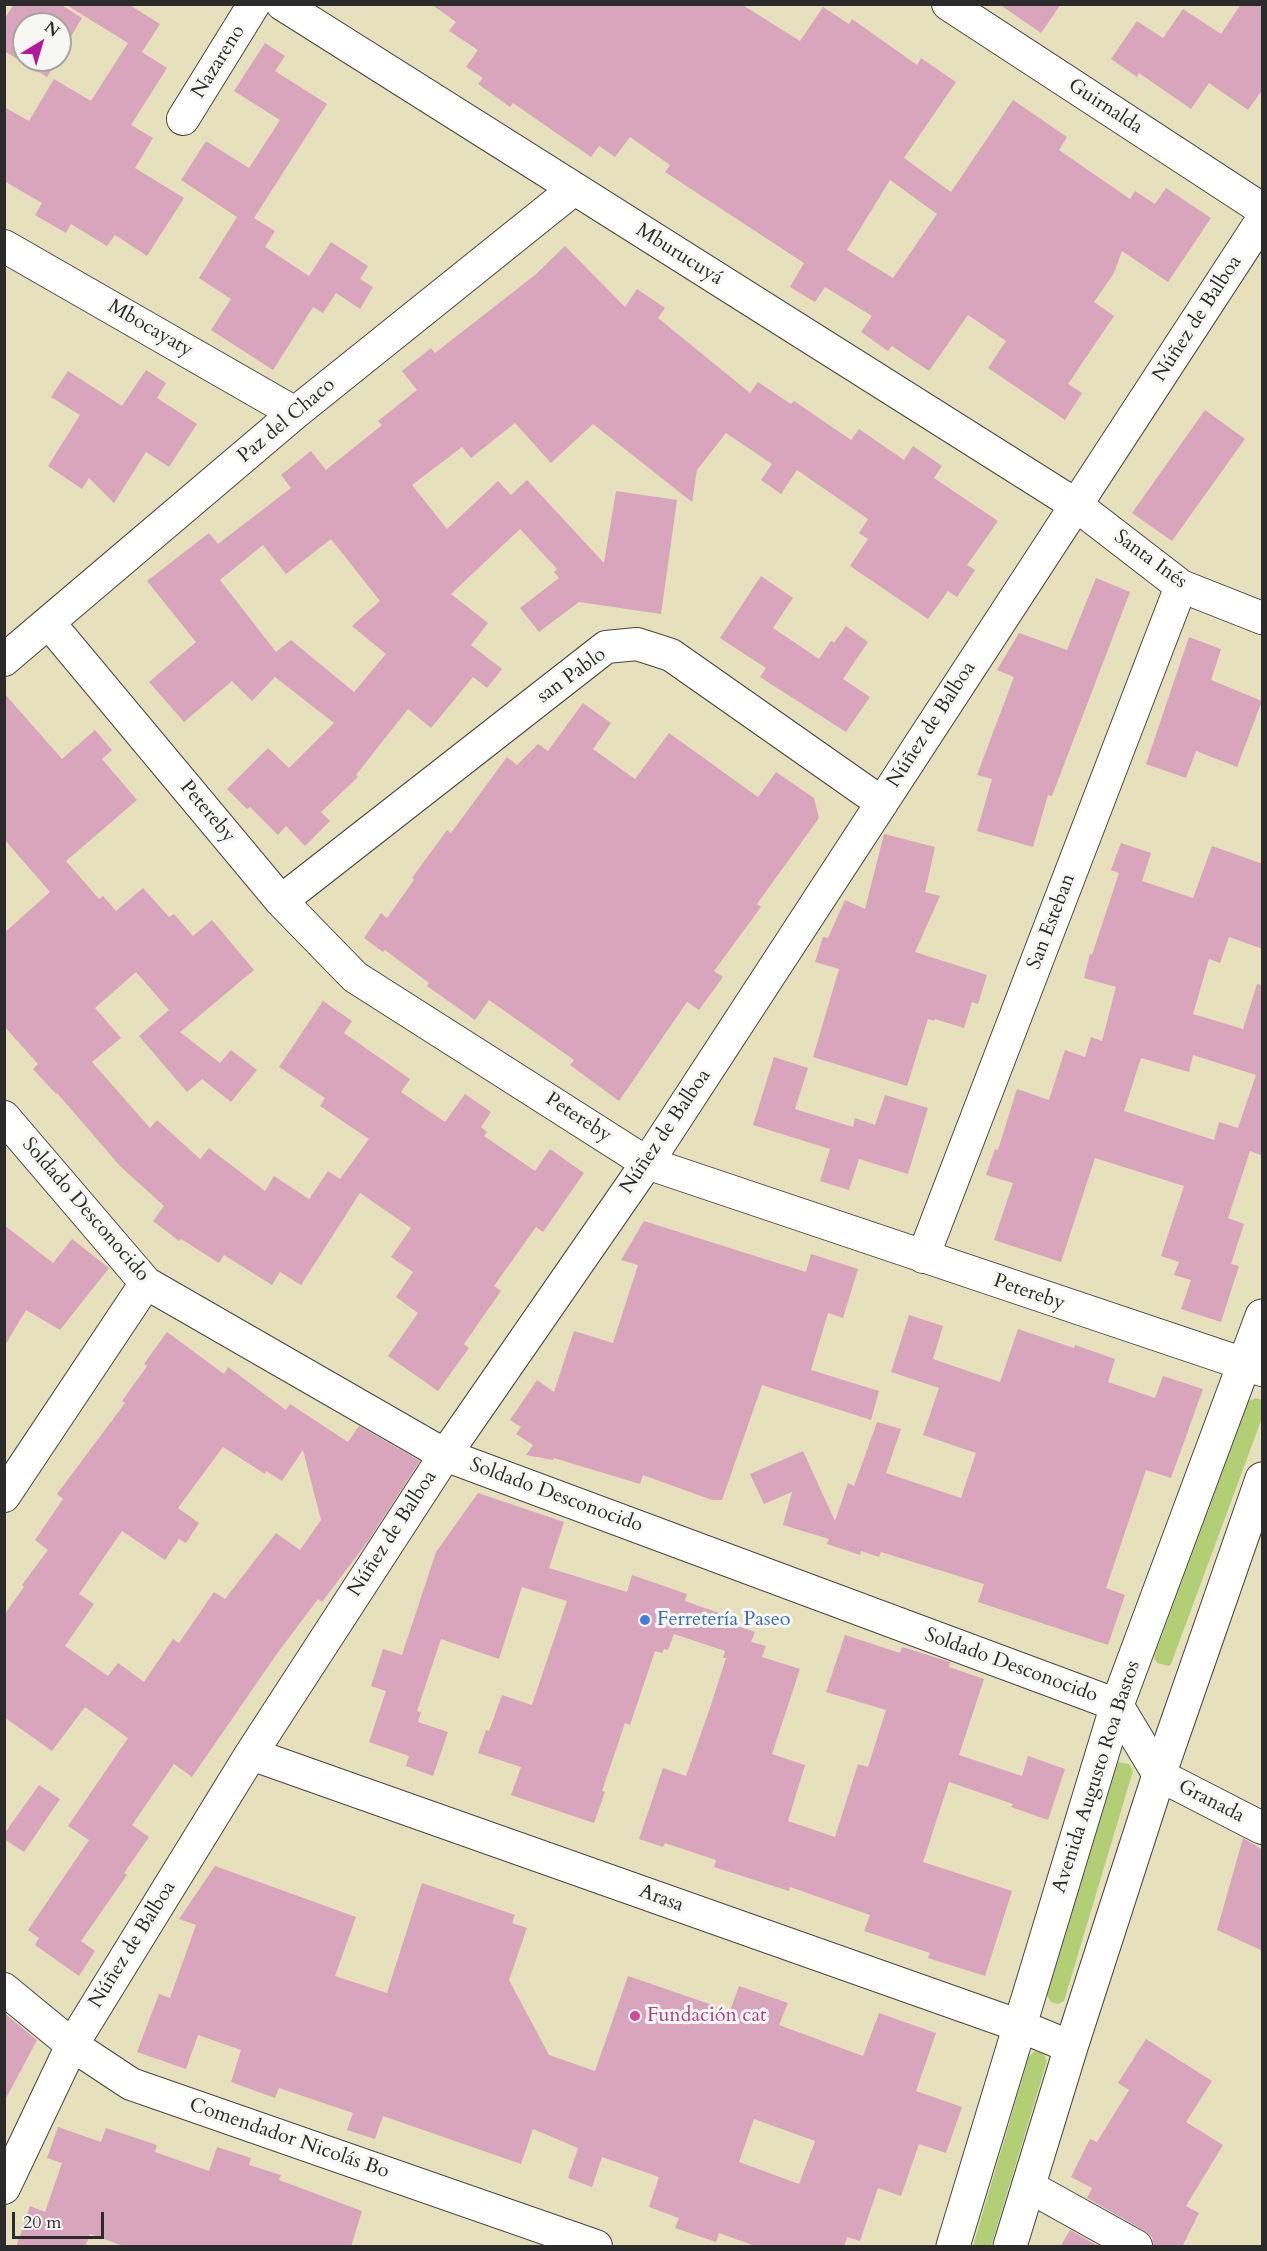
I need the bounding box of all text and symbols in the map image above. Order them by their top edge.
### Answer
north arrow [12,12,72,72]
text: N [40,16,64,42]
street label: Nazareno [187,21,251,103]
street label: Guirnalda [1063,74,1147,140]
street label: Mburucuyá [631,219,727,291]
street label: Núñez de Balboa [1148,252,1248,386]
street label: Mbocayaty [103,295,197,363]
street label: Paz del Chaco [233,373,341,469]
street label: Santa Inés [1109,526,1191,594]
street label: san Pablo [533,643,611,709]
street label: Núñez de Balboa [882,658,982,792]
street label: Petereby [174,776,240,848]
street label: San Esteban [1023,871,1081,973]
street label: Núñez de Balboa [615,1065,717,1199]
street label: Petereby [540,1088,616,1148]
street label: Soldado Desconocido [16,1133,154,1287]
street label: Petereby [990,1270,1068,1316]
street label: Soldado Desconocido [466,1454,646,1538]
street label: Núñez de Balboa [343,1467,443,1601]
place label: Ferretería Paseo [657,1608,791,1632]
marker: Ferretería Paseo [638,1613,652,1627]
street label: Soldado Desconocido [921,1624,1101,1708]
street label: Avenida Augusto Roa Bastos [1048,1658,1146,1896]
street label: Granada [1174,1775,1248,1829]
street label: Núñez de Balboa [84,1877,182,2013]
street label: Arasa [636,1880,686,1918]
place label: Fundación cat [647,2004,766,2028]
marker: Fundación cat [628,2009,642,2023]
street label: Comendador Nicolás Bo [186,2094,392,2184]
scale bar [15,2200,106,2238]
text: 20 m [23,2210,62,2235]

